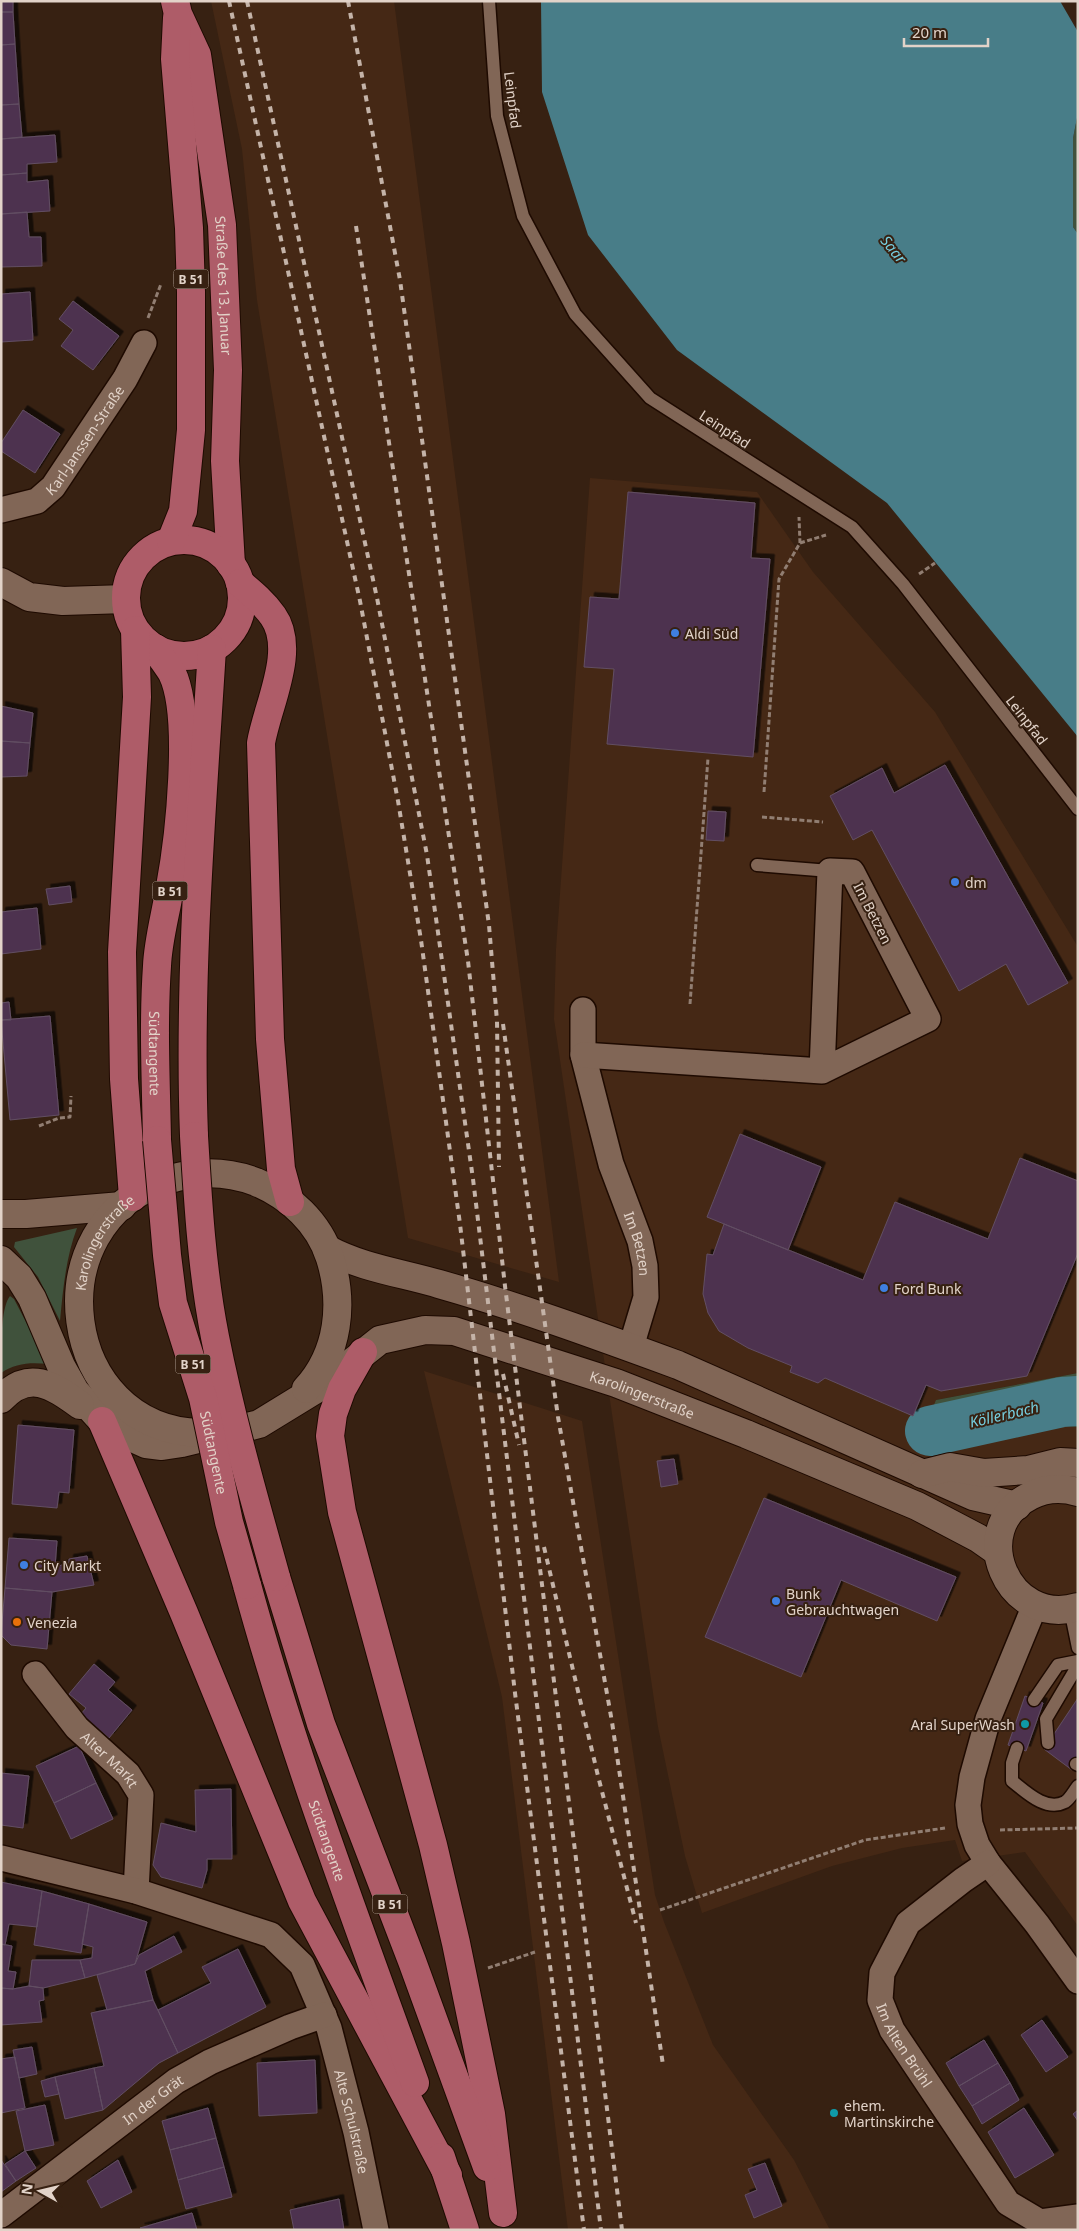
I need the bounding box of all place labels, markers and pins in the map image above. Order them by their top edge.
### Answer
place label: Aldi Süd [685,624,738,643]
marker: Aldi Süd [669,627,681,639]
place label: dm [965,873,987,892]
marker: dm [949,876,961,888]
place label: Ford Bunk [894,1279,962,1298]
marker: Ford Bunk [878,1282,890,1294]
place label: City Markt [34,1556,101,1575]
marker: City Markt [18,1559,30,1571]
place label: Bunk Gebrauchtwagen [786,1584,899,1619]
marker: Bunk Gebrauchtwagen [770,1595,782,1607]
place label: Venezia [27,1613,77,1632]
marker: Venezia [11,1616,23,1628]
place label: Aral SuperWash [911,1715,1015,1734]
marker: Aral SuperWash [1019,1718,1031,1730]
place label: ehem. Martinskirche [844,2096,934,2131]
marker: ehem. Martinskirche [828,2107,840,2119]

